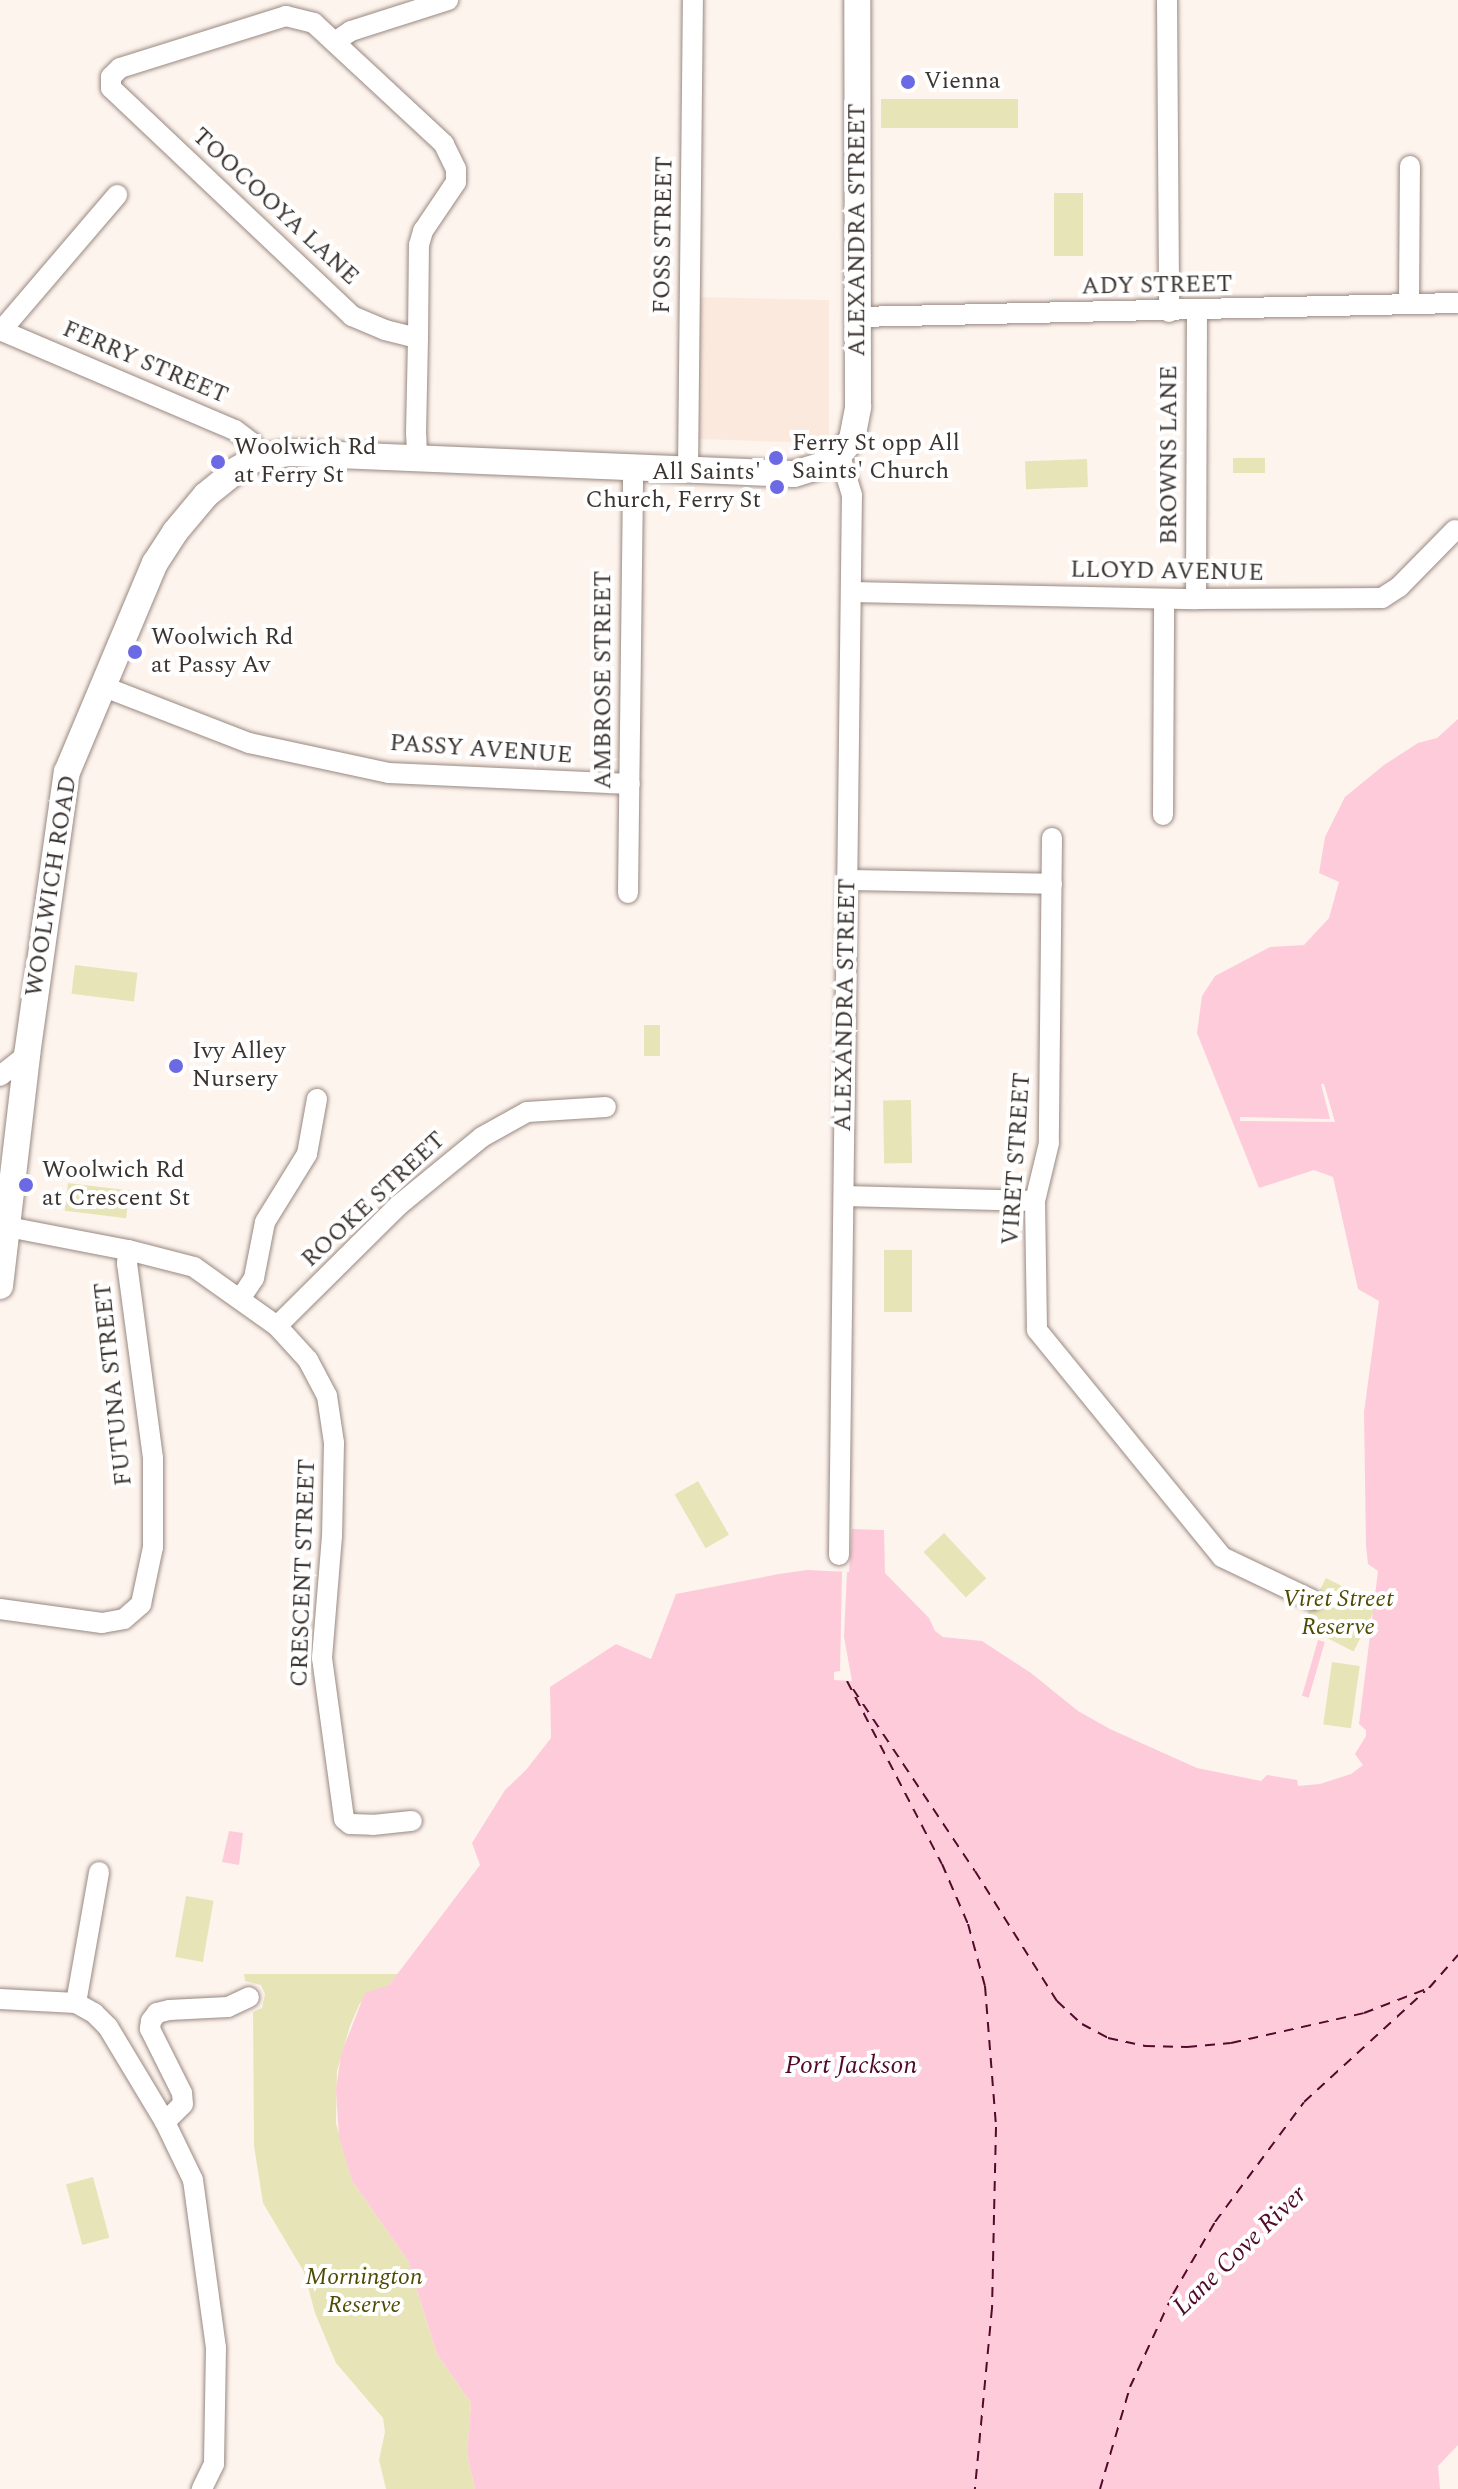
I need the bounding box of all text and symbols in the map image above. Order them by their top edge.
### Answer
place label: Vienna [924,68,1000,96]
marker: Vienna [899,73,917,91]
street label: ALEXANDRA STREET [844,103,872,357]
street label: TOOCOOYA LANE [186,122,364,292]
street label: FOSS STREET [648,156,680,314]
street label: ADY STREET [1081,270,1233,302]
street label: FERRY STREET [58,315,232,411]
street label: BROWNS LANE [1156,365,1184,545]
place label: Ferry St opp All Saints' Church [792,430,960,486]
place label: Woolwich Rd at Ferry St [234,434,376,490]
marker: Ferry St opp All Saints' Church [767,449,785,467]
marker: Woolwich Rd at Ferry St [209,453,227,471]
place label: All Saints' Church, Ferry St [585,459,761,515]
marker: All Saints' Church, Ferry St [768,478,786,496]
street label: LLOYD AVENUE [1070,556,1264,588]
street label: AMBROSE STREET [590,571,618,789]
place label: Woolwich Rd at Passy Av [151,624,293,680]
marker: Woolwich Rd at Passy Av [126,643,144,661]
street label: PASSY AVENUE [389,729,573,771]
street label: WOOLWICH ROAD [20,773,84,999]
street label: ALEXANDRA STREET [829,878,863,1132]
place label: Ivy Alley Nursery [192,1038,285,1094]
marker: Ivy Alley Nursery [167,1057,185,1075]
street label: VIRET STREET [997,1072,1037,1246]
street label: ROOKE STREET [296,1126,452,1274]
place label: Woolwich Rd at Crescent St [42,1157,190,1213]
marker: Woolwich Rd at Crescent St [17,1176,35,1194]
street label: FUTUNA STREET [89,1281,139,1487]
street label: CRESCENT STREET [286,1458,322,1688]
park label: Viret Street Reserve [1282,1586,1394,1642]
water label: Port Jackson [785,2050,917,2082]
water label: Lane Cove River [1167,2179,1313,2323]
park label: Mornington Reserve [305,2264,423,2320]

